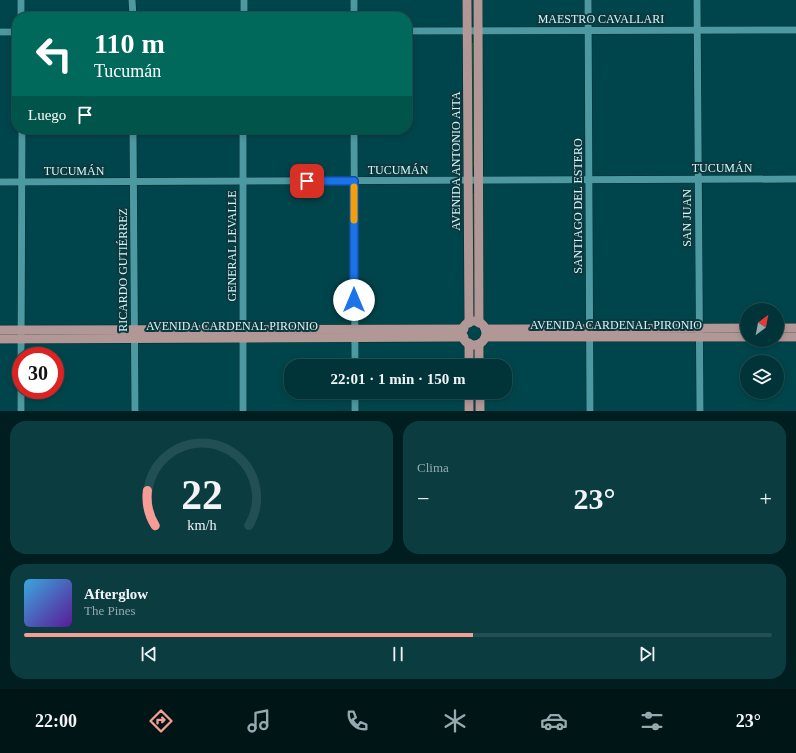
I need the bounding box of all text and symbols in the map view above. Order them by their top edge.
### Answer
street label: MAESTRO CAVALLARI [538,12,664,26]
icon: left [28,28,80,80]
text: 110 m [94,28,165,59]
text: Tucumán [94,61,161,81]
street label: AVENIDA ANTONIO AITA [449,91,463,231]
icon: arrive [74,104,96,126]
text: Luego [28,107,66,123]
street label: SANTIAGO DEL ESTERO [571,138,585,274]
street label: TUCUMÁN [692,161,753,175]
street label: TUCUMÁN [368,163,429,177]
street label: TUCUMÁN [44,164,105,178]
pin [290,164,324,198]
icon: arrive [296,170,318,192]
street label: SAN JUAN [680,189,694,247]
street label: GENERAL LEVALLE [225,191,239,301]
street label: RICARDO GUTIÉRREZ [116,208,130,332]
position arrow [333,279,375,321]
north arrow [740,303,784,347]
map controls [740,303,784,399]
street label: AVENIDA CARDENAL PIRONIO [530,318,702,332]
street label: AVENIDA CARDENAL PIRONIO [146,319,318,333]
speed limit sign: 30 [12,347,64,399]
button: layers [740,355,784,399]
text: 22:01 · 1 min · 150 m [331,371,466,387]
text: Clima [417,460,449,475]
text: 22 [181,471,222,517]
text: 23° [574,482,616,515]
text: − [417,486,429,511]
text: + [760,486,772,511]
text: km/h [187,516,216,532]
text: Afterglow [84,586,148,602]
text: The Pines [84,603,136,618]
icon: previous [138,643,160,665]
icon: pause [387,643,409,665]
icon: next [636,643,658,665]
icon: directions [147,707,175,735]
icon: music [245,707,273,735]
icon: phone [343,707,371,735]
icon: climate [441,707,469,735]
icon: car [540,707,568,735]
icon: filters [638,707,666,735]
text: 22:00 [35,711,77,731]
text: 23° [736,711,761,731]

